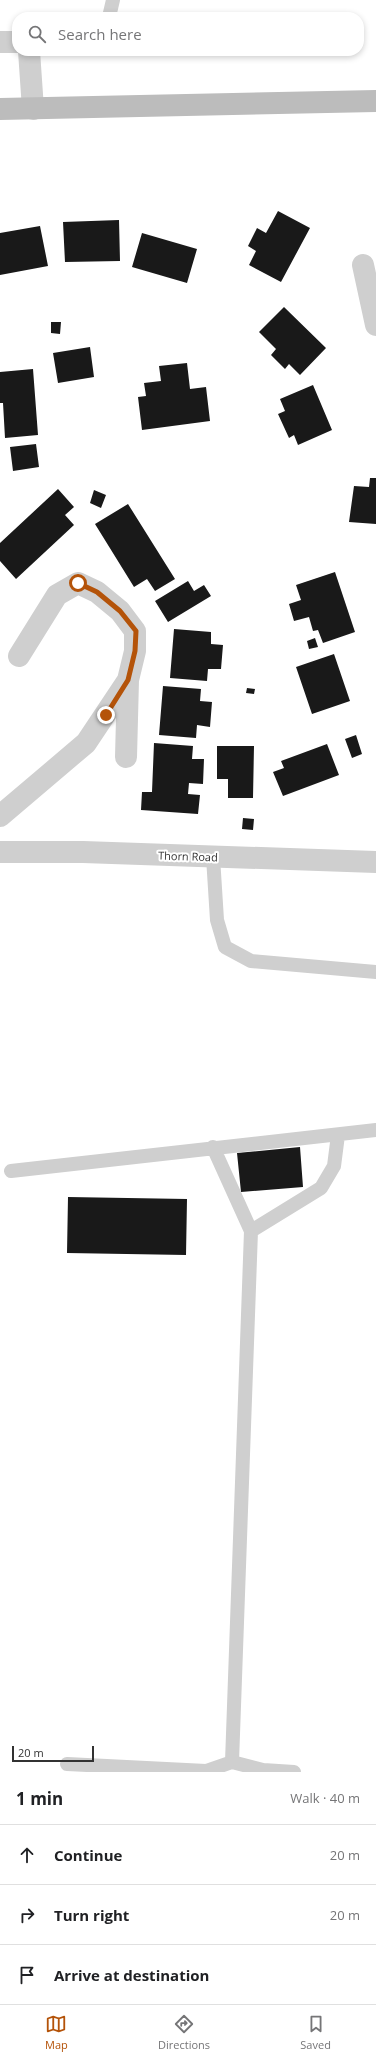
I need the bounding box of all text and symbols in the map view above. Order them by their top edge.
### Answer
search box [12,12,364,56]
icon: search [26,23,48,45]
text: Search here [58,24,142,44]
route start [69,574,87,592]
route end [97,706,115,724]
street label: Thorn Road [158,847,218,865]
scale bar [12,1744,94,1763]
text: 20 m [18,1745,44,1760]
text: 1 min [16,1787,63,1810]
text: Walk · 40 m [290,1789,360,1807]
icon: ahead [16,1844,38,1866]
text: Continue [54,1845,122,1865]
text: 20 m [330,1846,360,1864]
icon: right [16,1904,38,1926]
text: Turn right [54,1905,129,1925]
text: 20 m [330,1906,360,1924]
icon: arrive [16,1964,38,1986]
text: Arrive at destination [54,1965,209,1985]
tab: Map [45,2013,68,2052]
tab: Directions [158,2013,210,2052]
tab: Saved [300,2013,331,2052]

